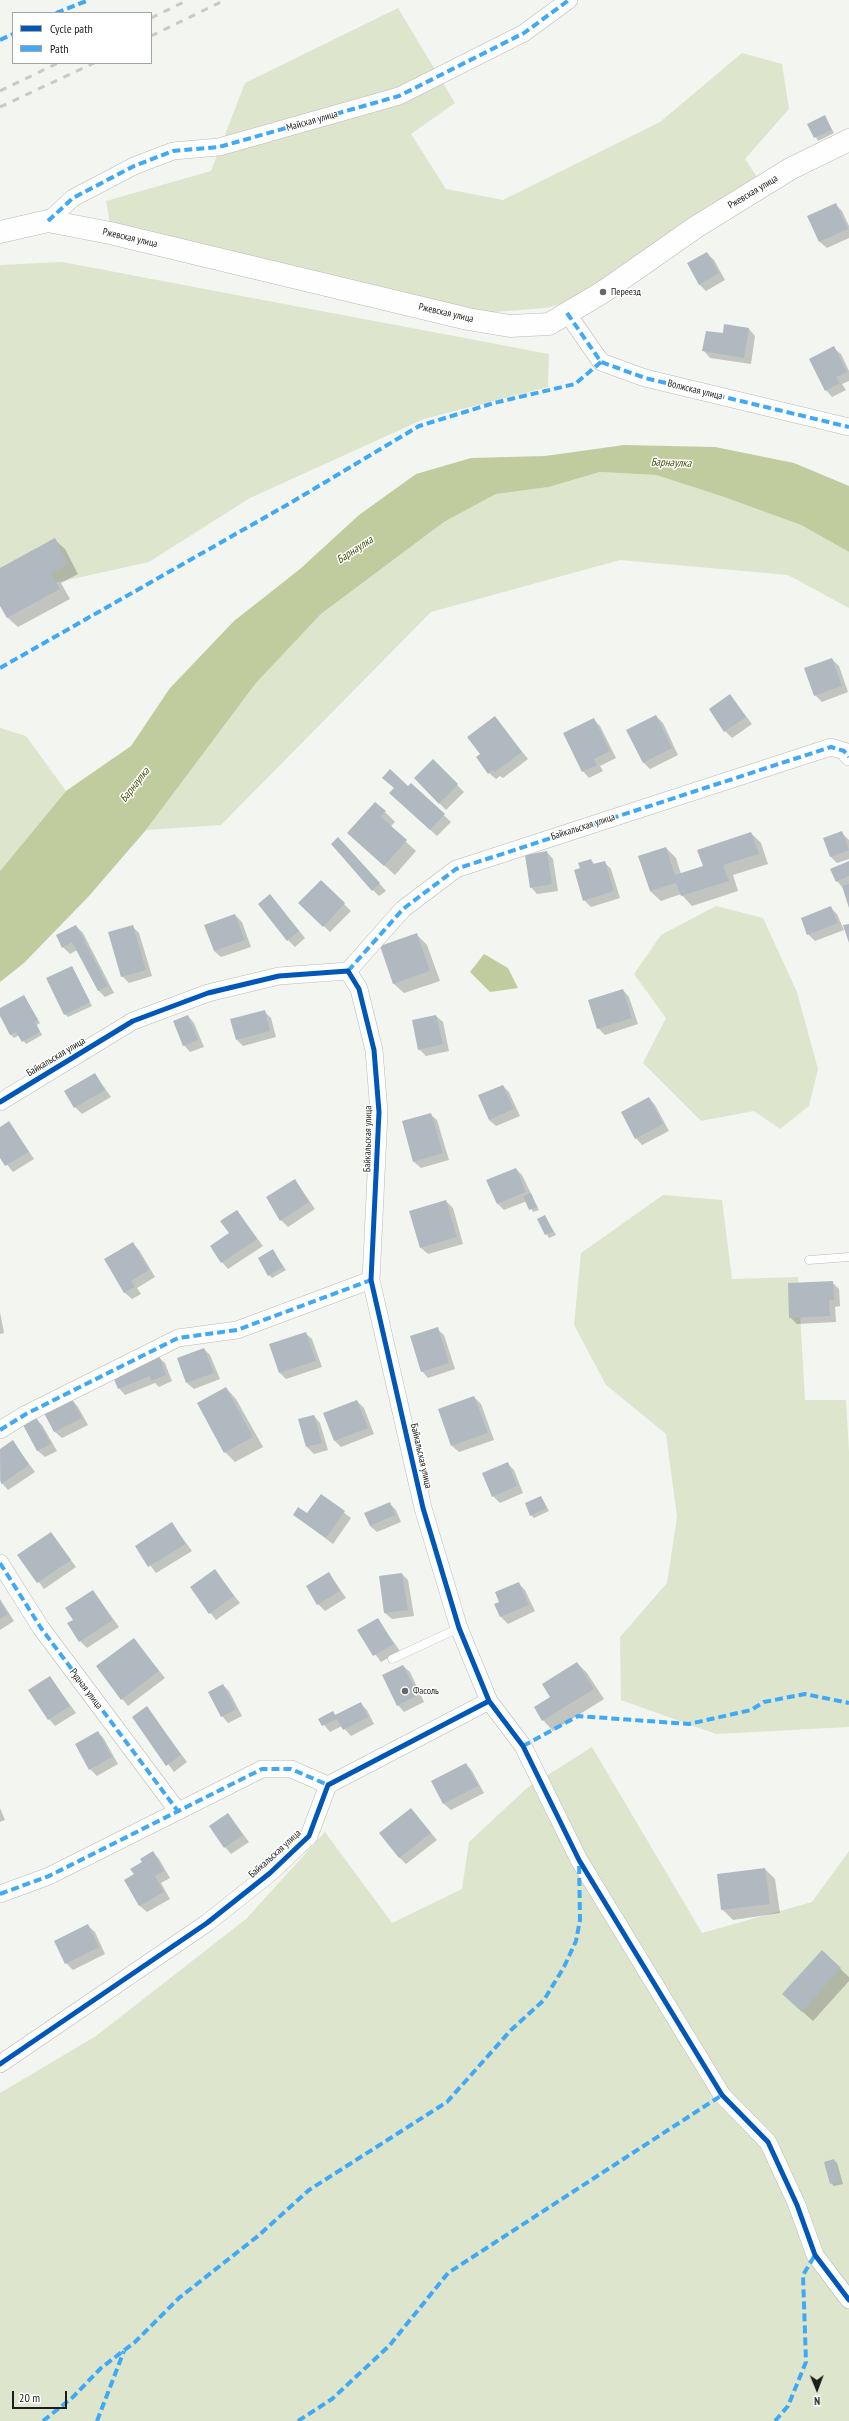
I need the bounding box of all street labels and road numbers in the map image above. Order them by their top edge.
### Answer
street label: Майская улица [285,108,339,134]
street label: Ржевская улица [726,172,780,212]
street label: Ржевская улица [101,226,159,250]
street label: Ржевская улица [417,301,475,325]
street label: Волжская улица [666,377,724,403]
street label: Байкальская улица [550,811,616,843]
street label: Байкальская улица [24,1035,88,1079]
street label: Байкальская улица [361,1106,375,1172]
street label: Байкальская улица [408,1422,434,1490]
street label: Рудная улица [67,1666,105,1712]
street label: Байкальская улица [246,1827,304,1881]

